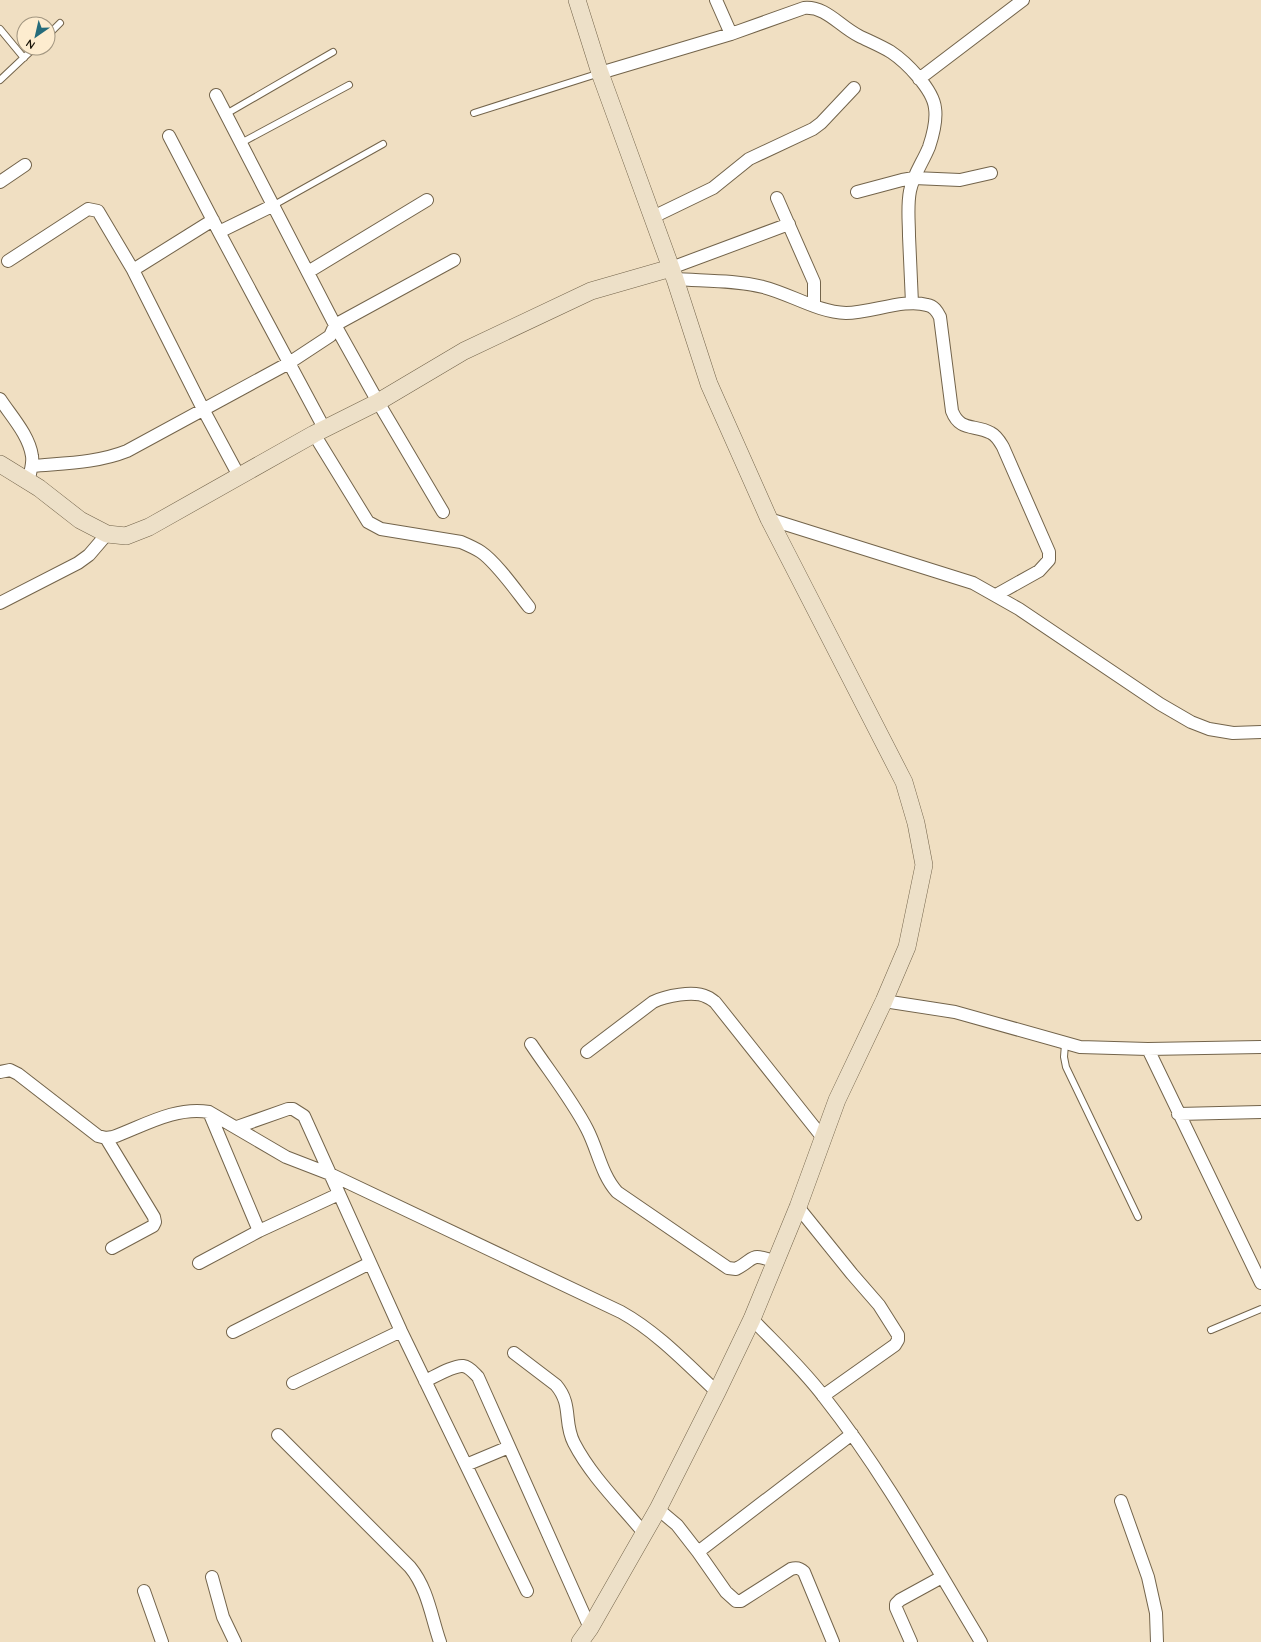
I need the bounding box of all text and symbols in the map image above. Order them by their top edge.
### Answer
north arrow [16,16,56,56]
text: N [23,36,38,52]

